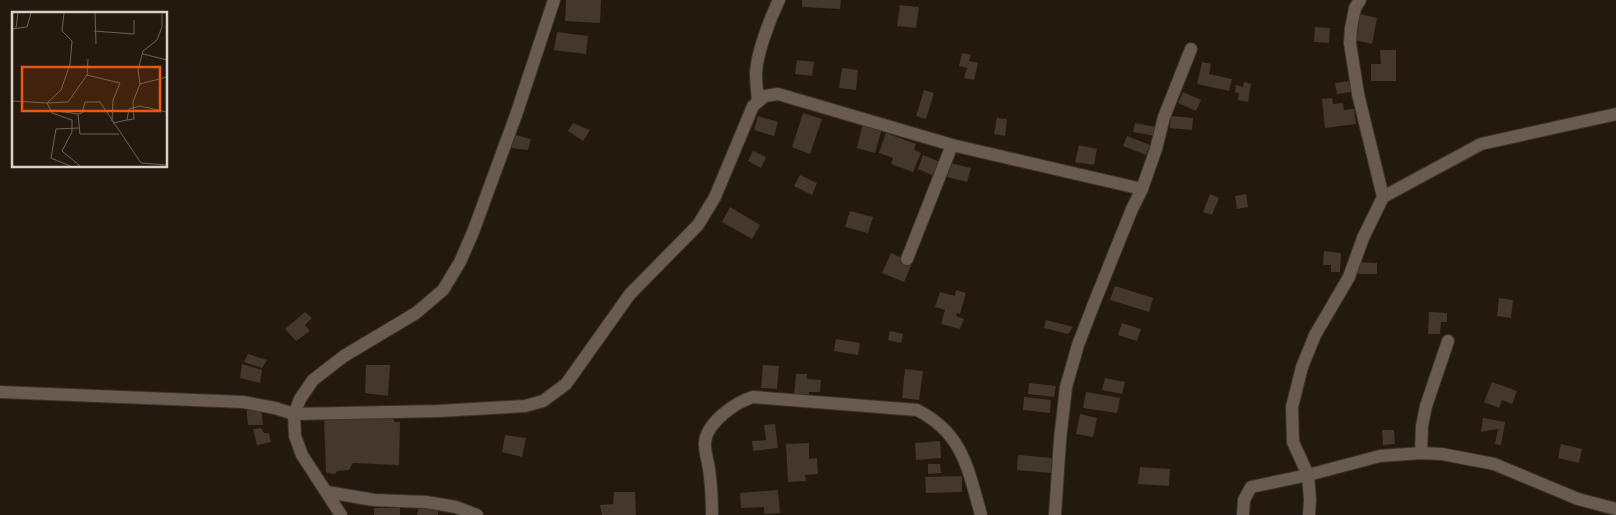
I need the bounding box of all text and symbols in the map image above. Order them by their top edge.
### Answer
inset map [12,12,168,168]

